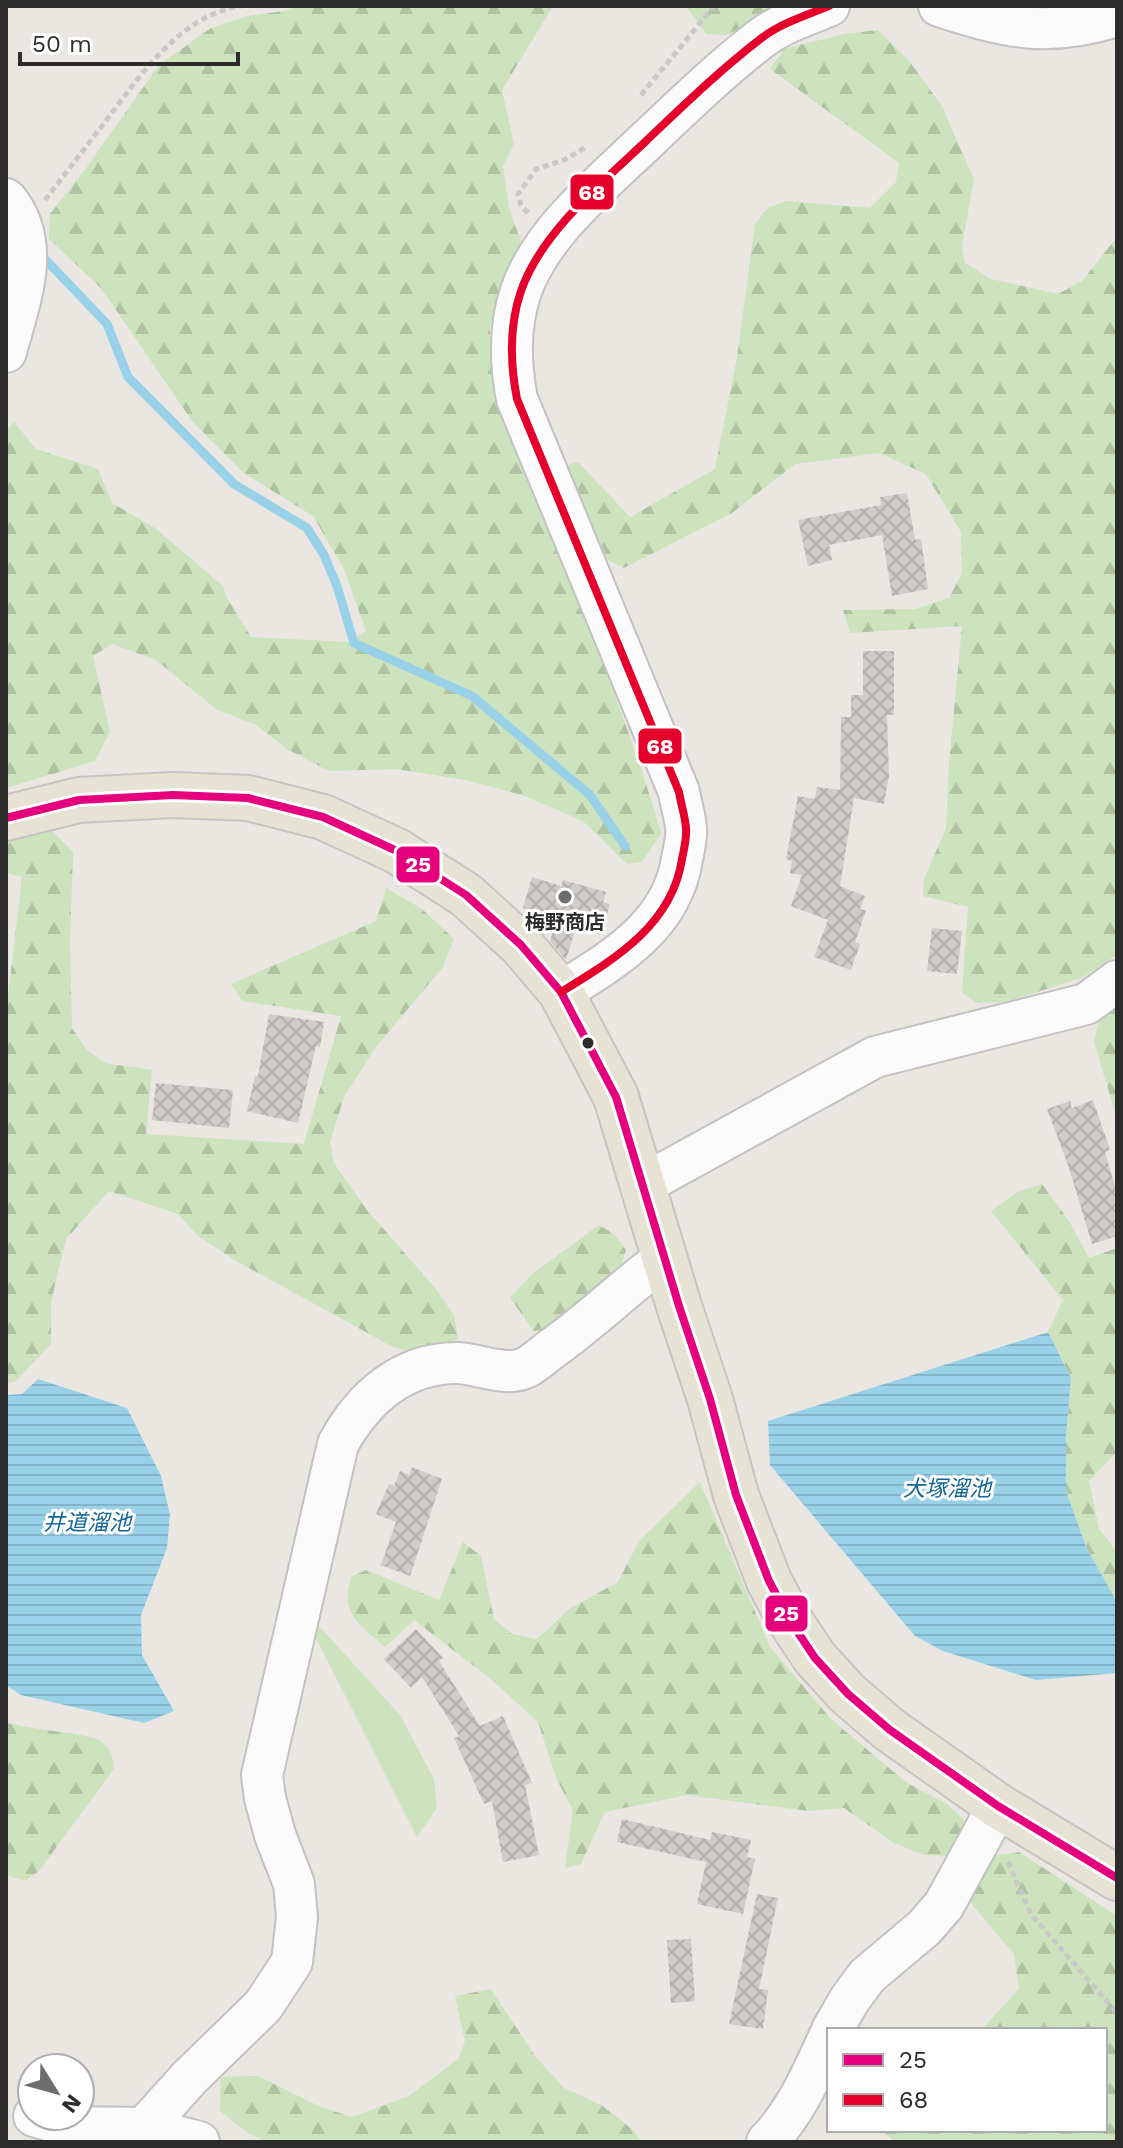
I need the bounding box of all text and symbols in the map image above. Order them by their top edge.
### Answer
scale bar [20,16,238,66]
text: 50 m [32,30,92,58]
line badge: 68 [569,173,615,211]
text: 68 [578,180,606,205]
line badge: 68 [637,727,683,765]
text: 68 [646,734,674,759]
line badge: 25 [395,845,441,884]
text: 25 [405,852,431,877]
marker: 梅野商店 [556,888,574,906]
place label: 梅野商店 [525,910,605,934]
unlabelled marker [580,1035,596,1051]
water label: 犬塚溜池 [903,1476,993,1501]
water label: 井道溜池 [43,1510,133,1535]
line badge: 25 [764,1594,809,1633]
text: 25 [773,1601,799,1626]
legend [827,2028,1107,2132]
text: 25 [899,2046,927,2074]
north arrow [16,2052,96,2132]
text: 68 [899,2086,928,2114]
text: N [57,2090,86,2118]

